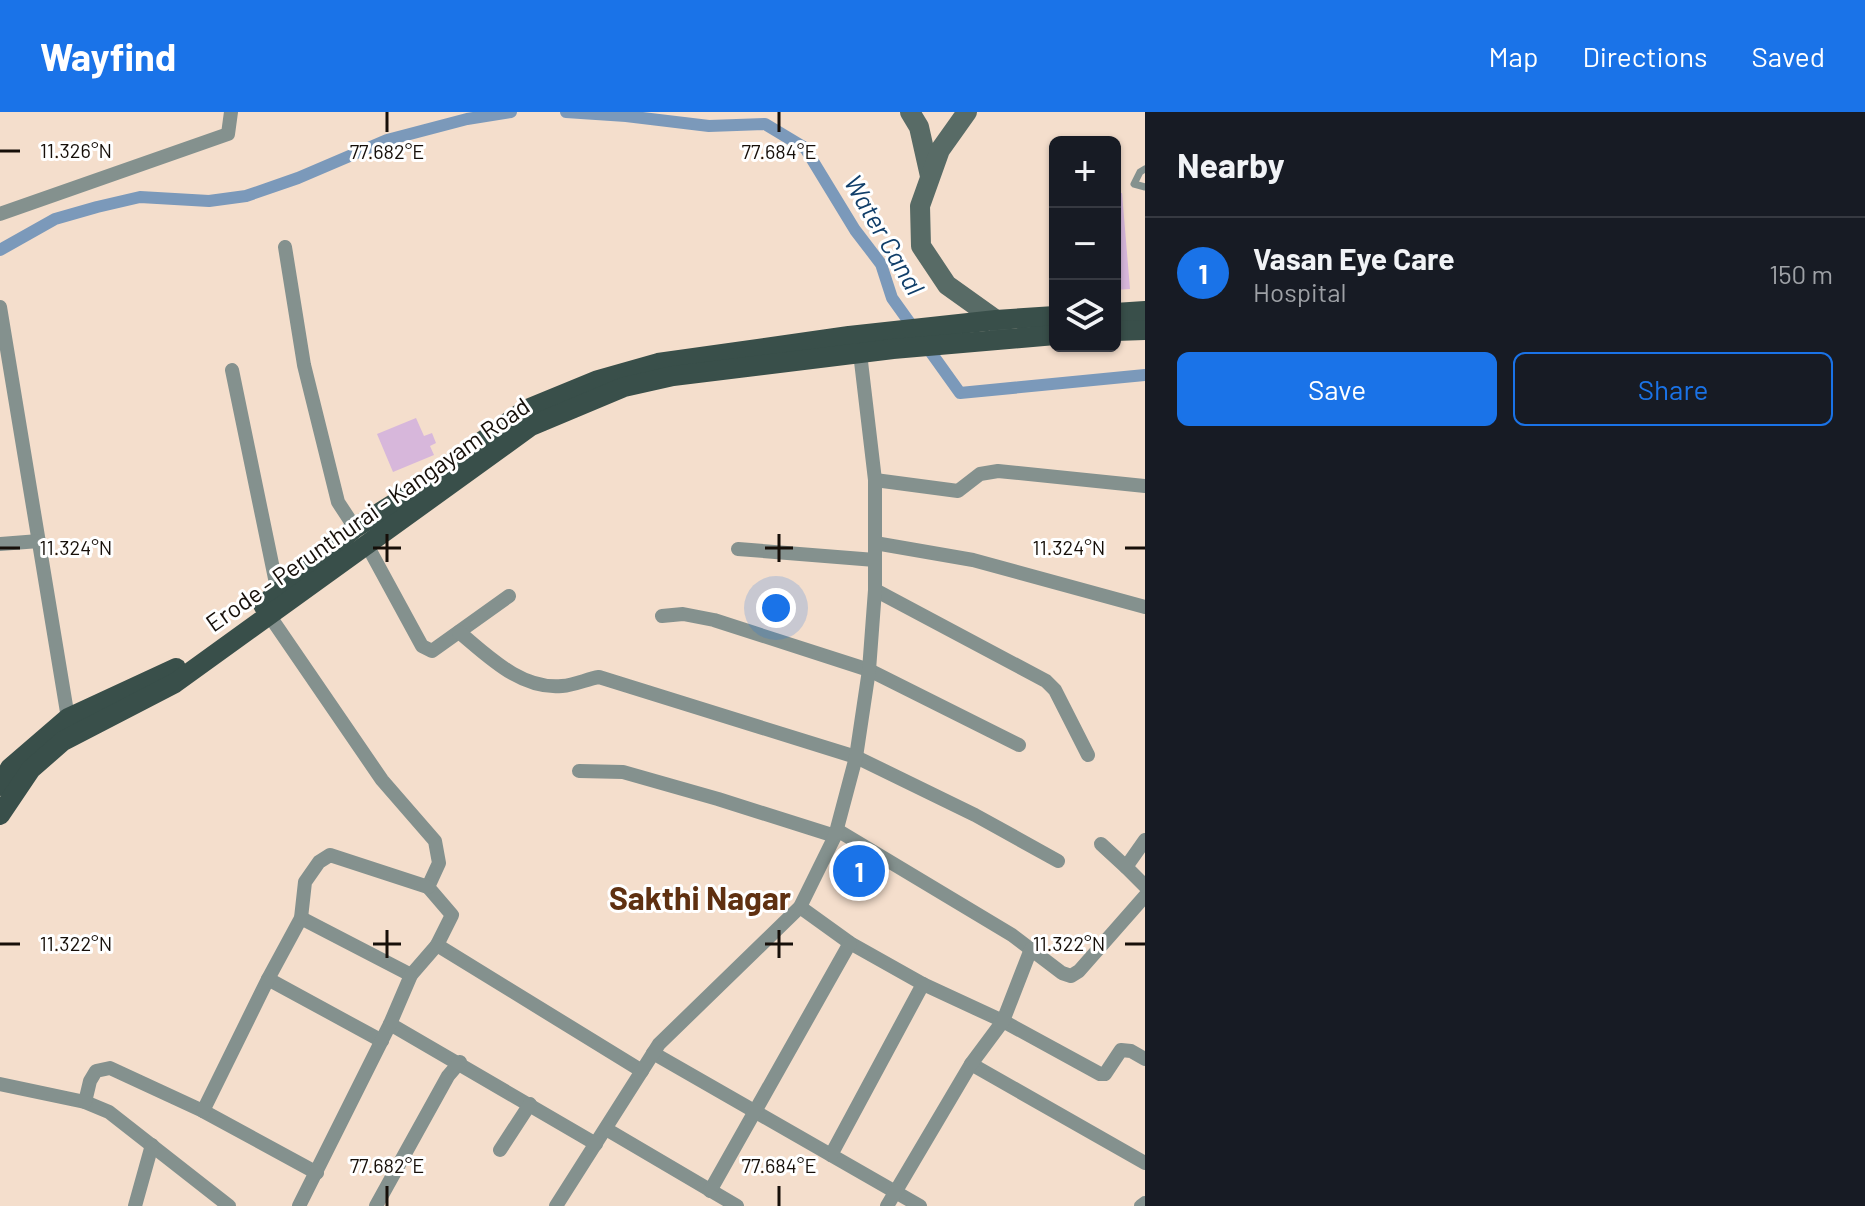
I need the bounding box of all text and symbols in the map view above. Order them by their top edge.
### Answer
text: Wayfind [40,33,176,79]
text: Map [1489,39,1538,73]
text: Directions [1582,39,1708,73]
text: Saved [1752,39,1825,73]
map controls [1049,136,1121,352]
button: + [1049,136,1121,208]
text: 11.326°N [40,138,112,162]
text: 77.682°E [350,139,424,163]
text: 77.684°E [741,139,817,163]
text: Nearby [1177,144,1285,185]
water label: Water Canal [839,169,932,300]
button: − [1049,208,1121,280]
text: Vasan Eye Care [1253,240,1455,276]
text: 1 [1198,258,1208,289]
text: 150 m [1769,258,1833,289]
text: Hospital [1253,276,1346,307]
button: layers [1049,280,1121,352]
button: Save [1177,352,1497,426]
button: Share [1513,352,1833,426]
street label: Erode - Perunthurai - Kangayam Road [200,390,535,637]
text: 11.324°N [40,535,112,559]
text: 11.324°N [1033,535,1105,559]
your location [756,588,796,628]
pin: 1 [833,841,885,901]
district label: Sakthi Nagar [609,878,791,916]
text: 11.322°N [40,931,112,955]
text: 11.322°N [1033,931,1105,955]
text: 77.682°E [350,1153,424,1177]
text: 77.684°E [741,1153,817,1177]

